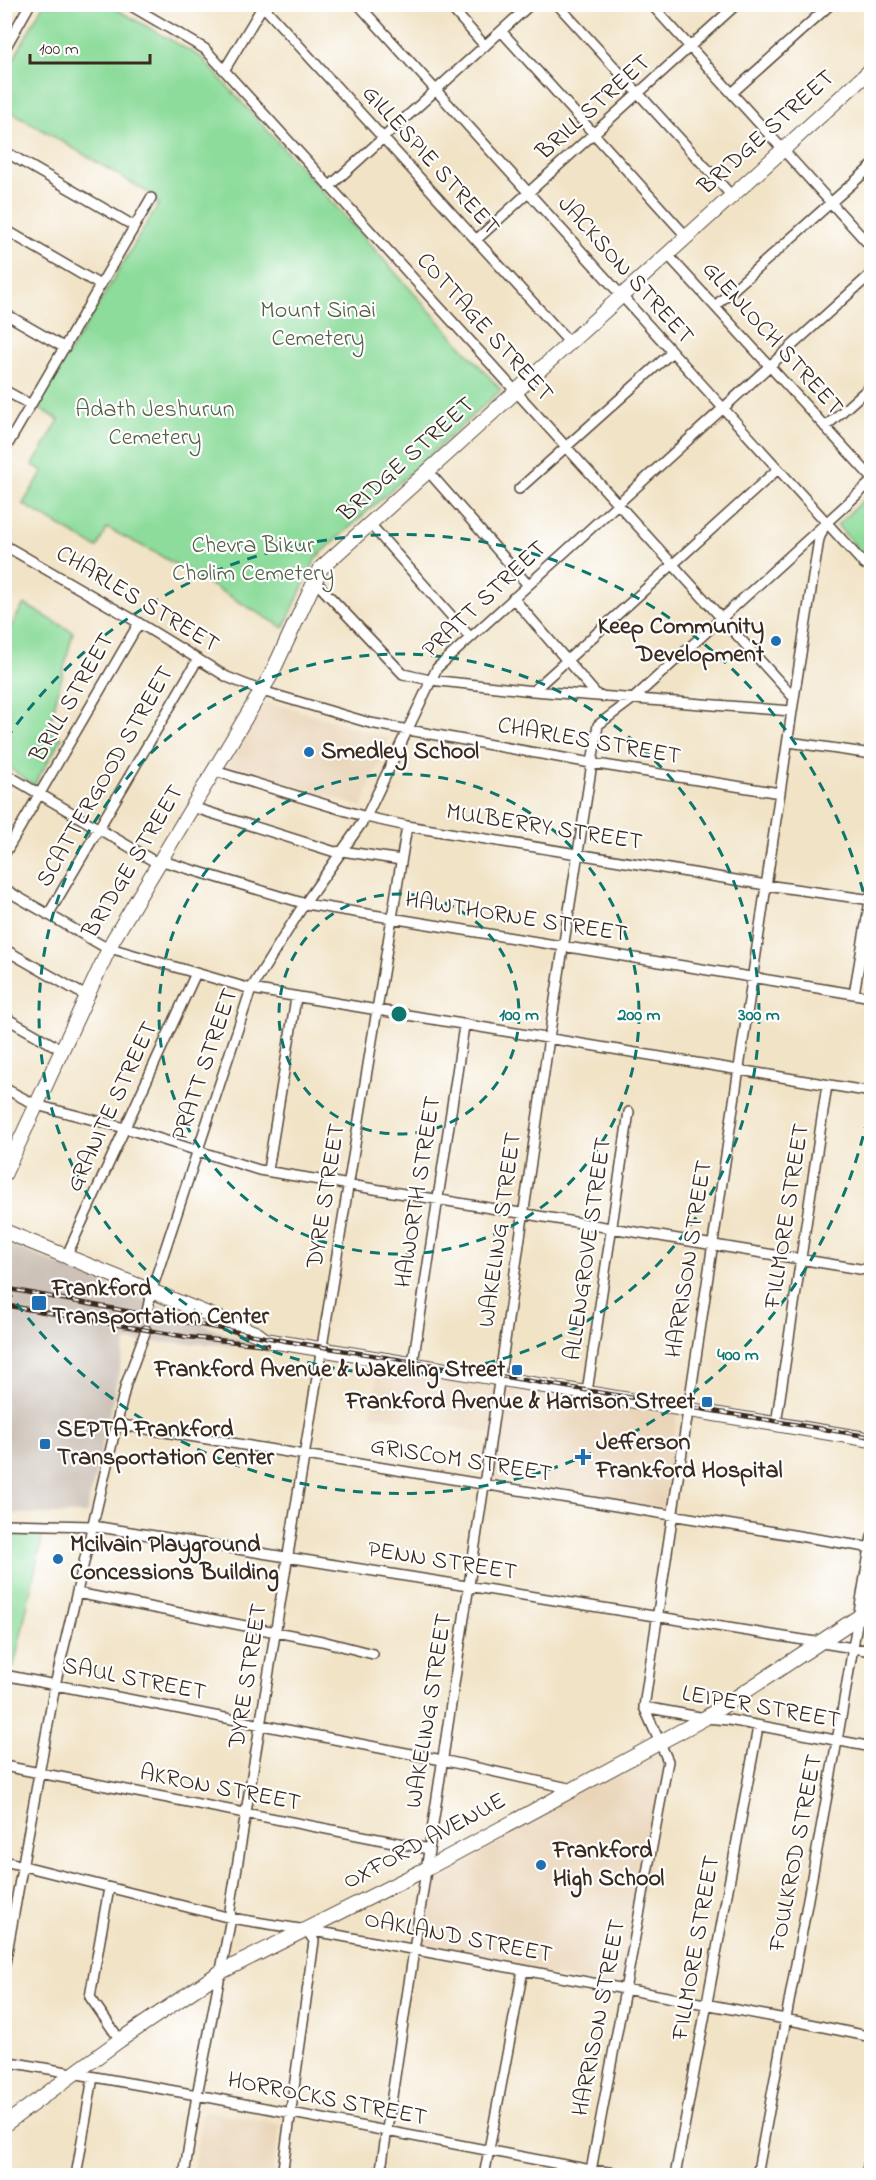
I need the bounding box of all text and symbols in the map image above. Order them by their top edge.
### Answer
scale bar [30,27,150,65]
text: 100 m [39,37,79,63]
street label: BRILL STREET [528,47,659,170]
street label: BRIDGE STREET [690,62,843,205]
street label: GILLESPIE STREET [353,78,508,244]
street label: JACKSON STREET [548,189,702,353]
street label: COTTAGE STREET [407,245,561,411]
street label: GLENLOCH STREET [693,254,851,424]
park label: Mount Sinai Cemetery [260,294,376,358]
street label: BRIDGE STREET [330,389,483,532]
park label: Adath Jeshurun Cemetery [75,393,235,457]
park label: Chevra Bikur Cholim Cemetery [172,529,334,593]
street label: PRATT STREET [415,533,555,667]
street label: CHARLES STREET [49,537,226,663]
place label: Keep Community Development [598,610,765,673]
street label: BRILL STREET [21,627,124,770]
marker: Keep Community Development [769,634,783,648]
street label: SCATTERGOOD STREET [28,660,184,894]
street label: CHARLES STREET [495,709,684,775]
place label: Smedley School [321,735,479,771]
marker: Smedley School [302,745,316,759]
street label: BRIDGE STREET [74,778,194,946]
street label: MULBERRY STREET [443,795,645,861]
street label: HAWTHORNE STREET [402,883,630,953]
street label: PRATT STREET [164,984,249,1146]
text: 100 m [499,1003,539,1029]
text: 200 m [617,1003,661,1029]
text: 300 m [737,1003,780,1029]
centre of rings [389,1004,409,1024]
street label: GRANITE STREET [58,1016,168,1198]
street label: HAWORTH STREET [387,1093,451,1290]
street label: DYRE STREET [298,1121,356,1272]
street label: FILLMORE STREET [756,1121,820,1312]
street label: WAKELING STREET [470,1130,532,1330]
street label: ALLENGROVE STREET [556,1135,622,1363]
street label: HARRISON STREET [657,1157,723,1360]
place label: Frankford Transportation Center [51,1272,269,1335]
marker: Frankford Transportation Center [30,1294,48,1312]
text: 400 m [717,1343,759,1369]
place label: Frankford Avenue & Wakeling Street [154,1353,506,1389]
marker: Frankford Avenue & Wakeling Street [510,1363,524,1377]
place label: Frankford Avenue & Harrison Street [345,1385,696,1420]
marker: Frankford Avenue & Harrison Street [700,1395,714,1409]
place label: SEPTA Frankford Transportation Center [57,1413,274,1476]
place label: Jefferson Frankford Hospital [595,1426,783,1489]
street label: GRISCOM STREET [368,1429,555,1493]
marker: SEPTA Frankford Transportation Center [38,1437,52,1451]
marker: Jefferson Frankford Hospital [574,1448,592,1466]
place label: Mcilvain Playground Concessions Building [70,1528,279,1592]
street label: PENN STREET [365,1533,519,1591]
marker: Mcilvain Playground Concessions Building [51,1552,65,1566]
street label: DYRE STREET [220,1601,278,1752]
street label: WAKELING STREET [397,1611,463,1811]
street label: SAUL STREET [59,1649,209,1711]
street label: LEIPER STREET [679,1677,843,1739]
street label: FOULKROD STREET [761,1751,833,1955]
street label: AKRON STREET [137,1756,304,1822]
street label: OXFORD AVENUE [337,1784,513,1900]
place label: Frankford High School [552,1834,664,1898]
street label: FILLMORE STREET [663,1853,731,2044]
marker: Frankford High School [534,1858,548,1872]
street label: OAKLAND STREET [361,1903,555,1973]
street label: HARRISON STREET [564,1916,636,2119]
street label: HORROCKS STREET [224,2064,430,2137]

